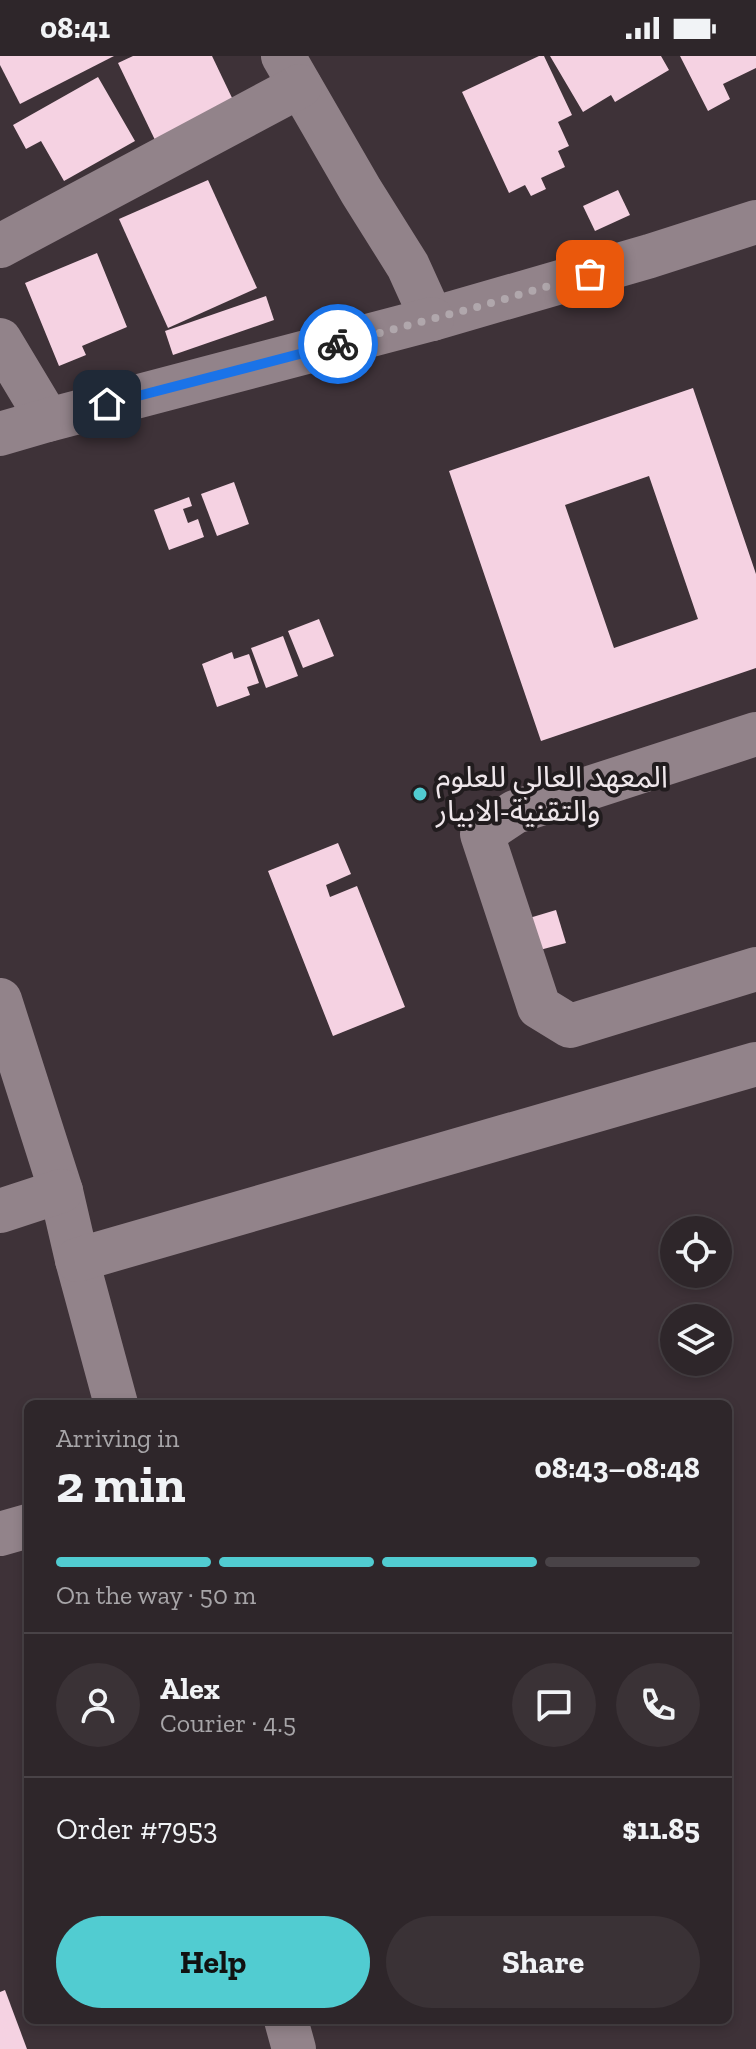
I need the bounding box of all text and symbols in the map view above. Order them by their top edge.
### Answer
text: 08:41 [40,10,110,46]
pin [556,240,624,308]
icon: bag [568,252,612,296]
courier [298,304,378,384]
icon: bike [316,322,360,366]
pin [73,370,141,438]
icon: home [85,382,129,426]
place label: المعهد العالي للعلوم والتقنية-الابيار [435,759,668,829]
marker: المعهد العالي للعلوم والتقنية-الابيار [411,785,429,803]
map controls [660,1216,732,1376]
button: locate [660,1216,732,1288]
button: layers [660,1304,732,1376]
text: Arriving in [56,1422,179,1454]
text: 08:43–08:48 [534,1450,700,1486]
text: 2 min [56,1453,186,1515]
text: On the way · 50 m [56,1579,256,1611]
button: person [56,1663,140,1747]
button: chat [512,1663,596,1747]
button: phone [616,1663,700,1747]
text: Alex [160,1671,220,1707]
text: Courier · 4.5 [160,1707,296,1739]
text: Order #7953 [56,1811,218,1847]
text: $11.85 [622,1811,700,1847]
button: Help [56,1916,370,2008]
button: Share [386,1916,700,2008]

